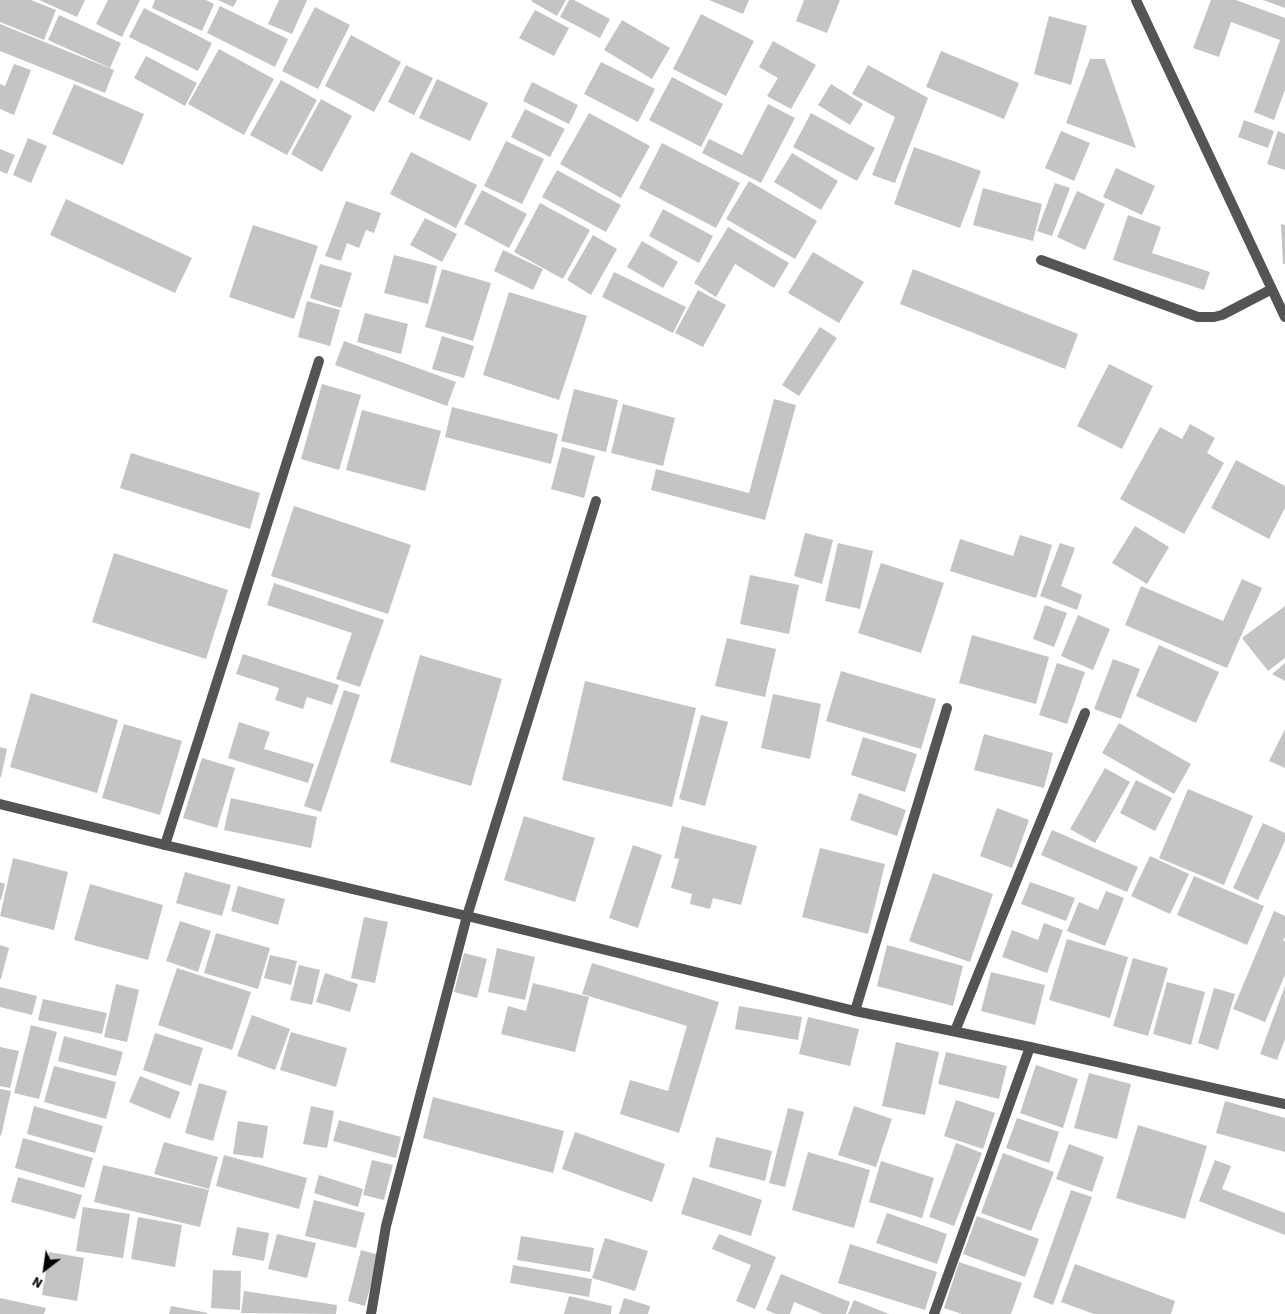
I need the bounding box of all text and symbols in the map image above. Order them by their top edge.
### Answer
north arrow [20,1244,70,1294]
text: N [28,1271,47,1293]

